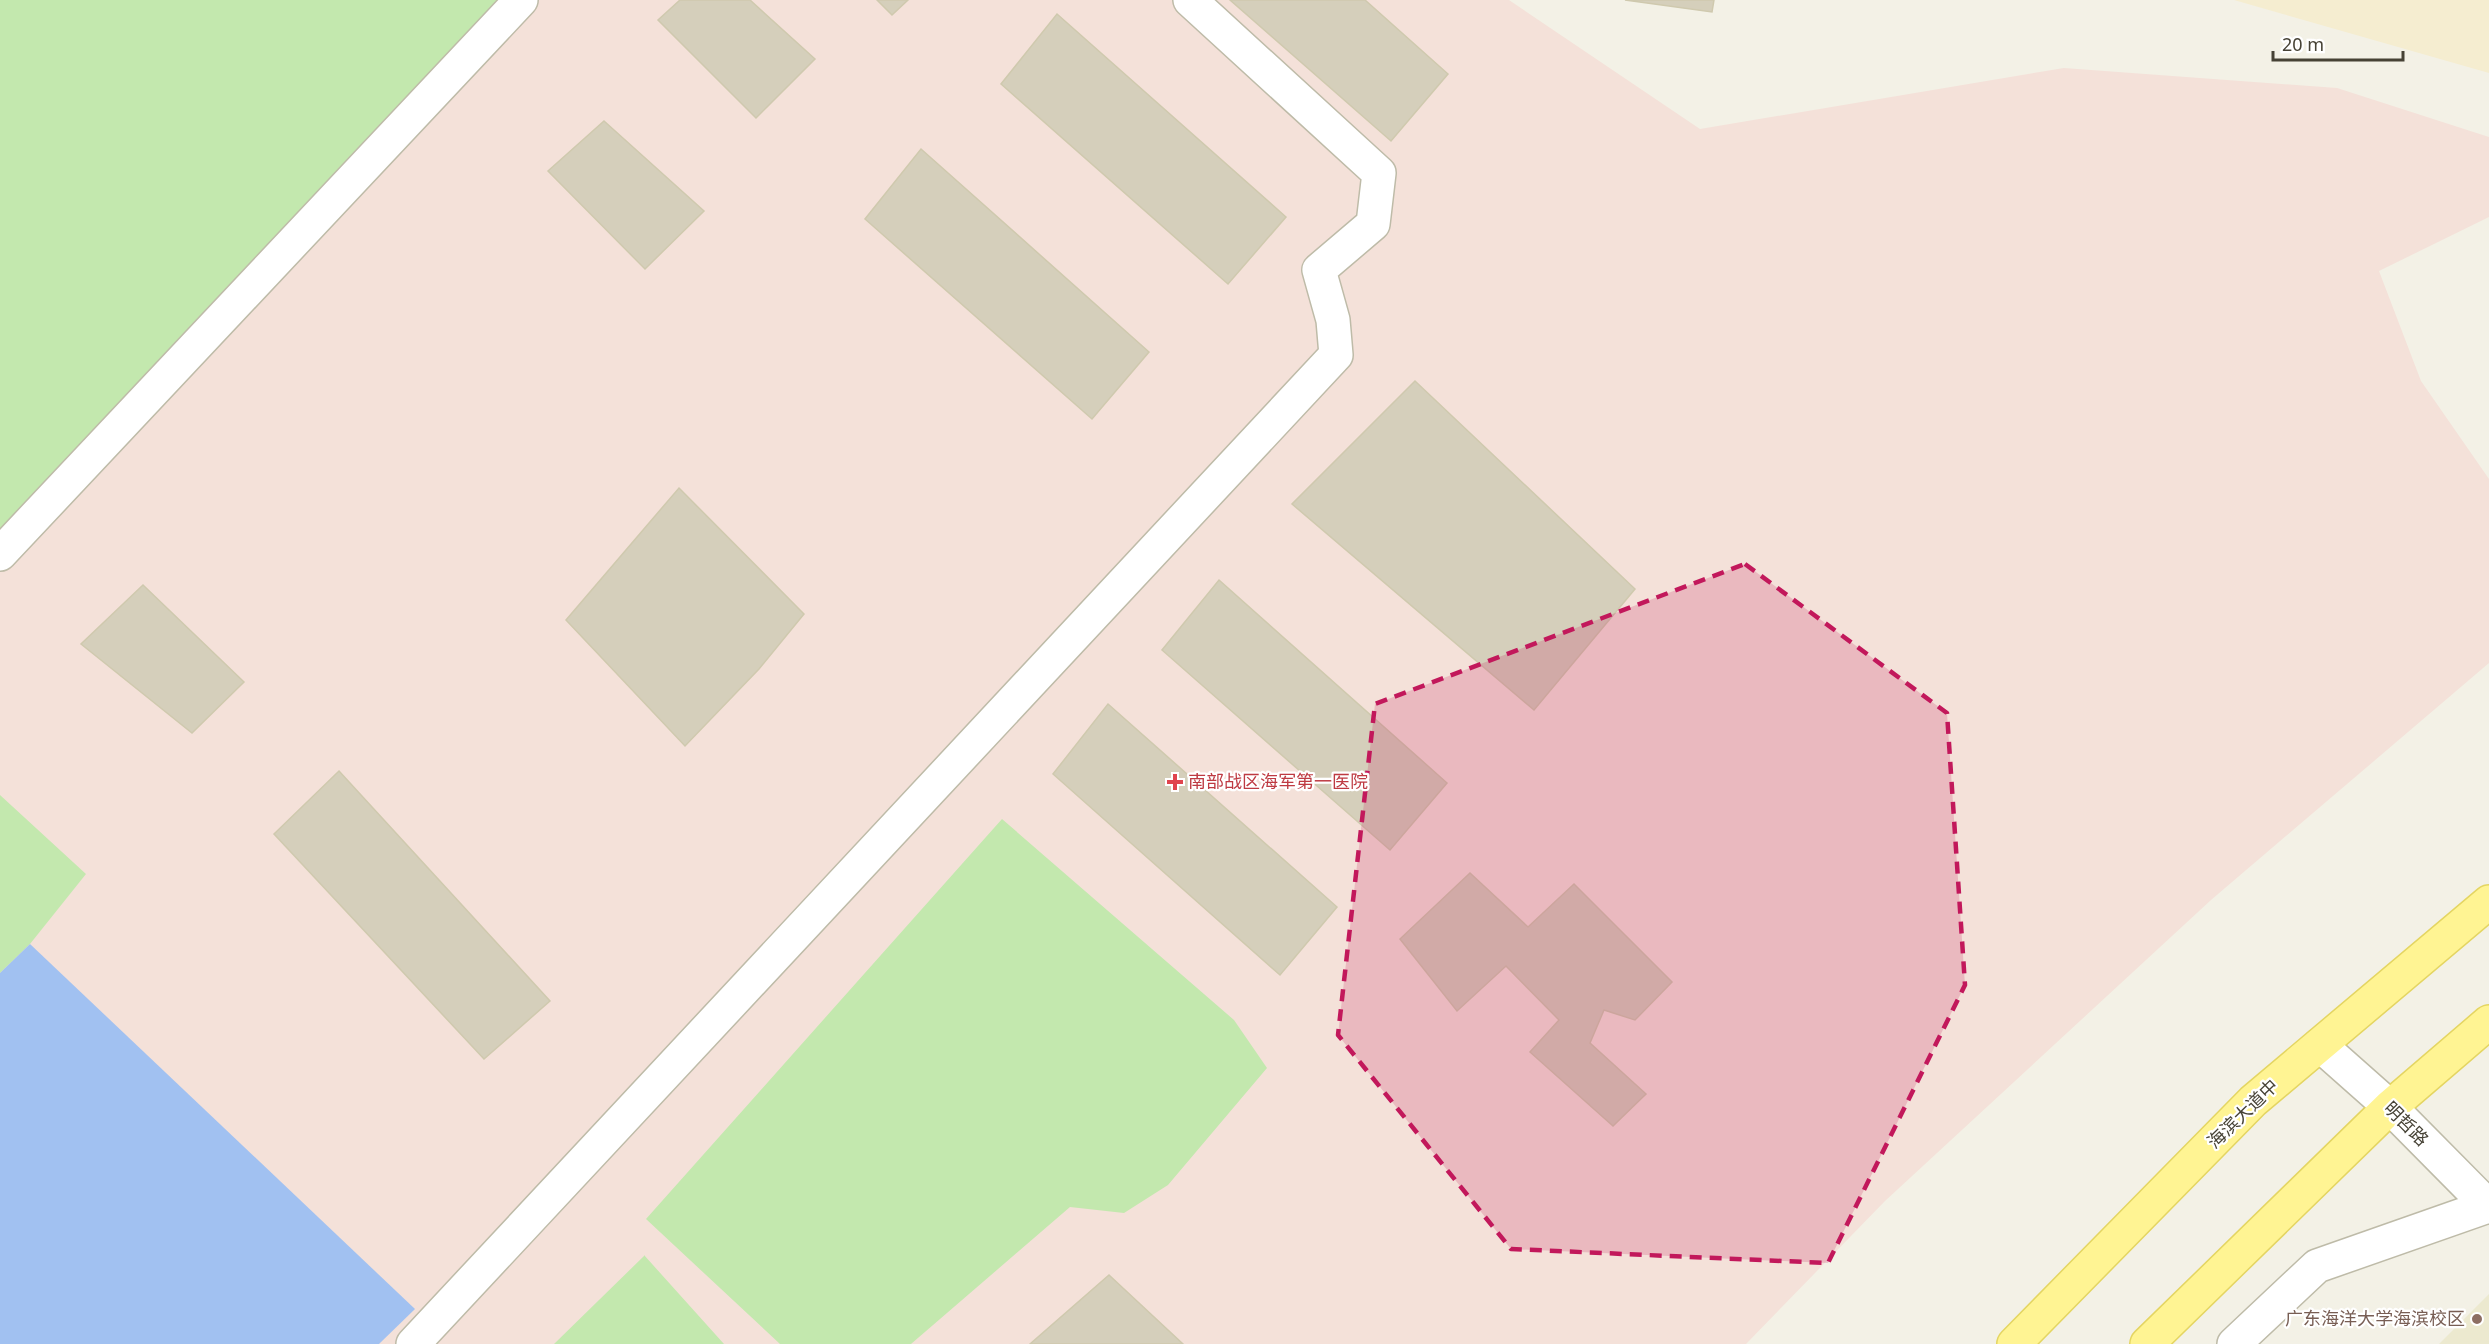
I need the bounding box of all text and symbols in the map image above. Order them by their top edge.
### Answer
scale bar [2273,24,2404,62]
text: 20 m [2282,32,2324,56]
place label: 南部战区海军第一医院 [1188,769,1368,793]
marker: 南部战区海军第一医院 [1166,773,1184,791]
street label: 海滨大道中 [2202,1073,2283,1153]
street label: 明哲路 [2379,1096,2434,1151]
place label: 广东海洋大学海滨校区 [2285,1306,2465,1330]
marker: 广东海洋大学海滨校区 [2470,1312,2484,1326]

